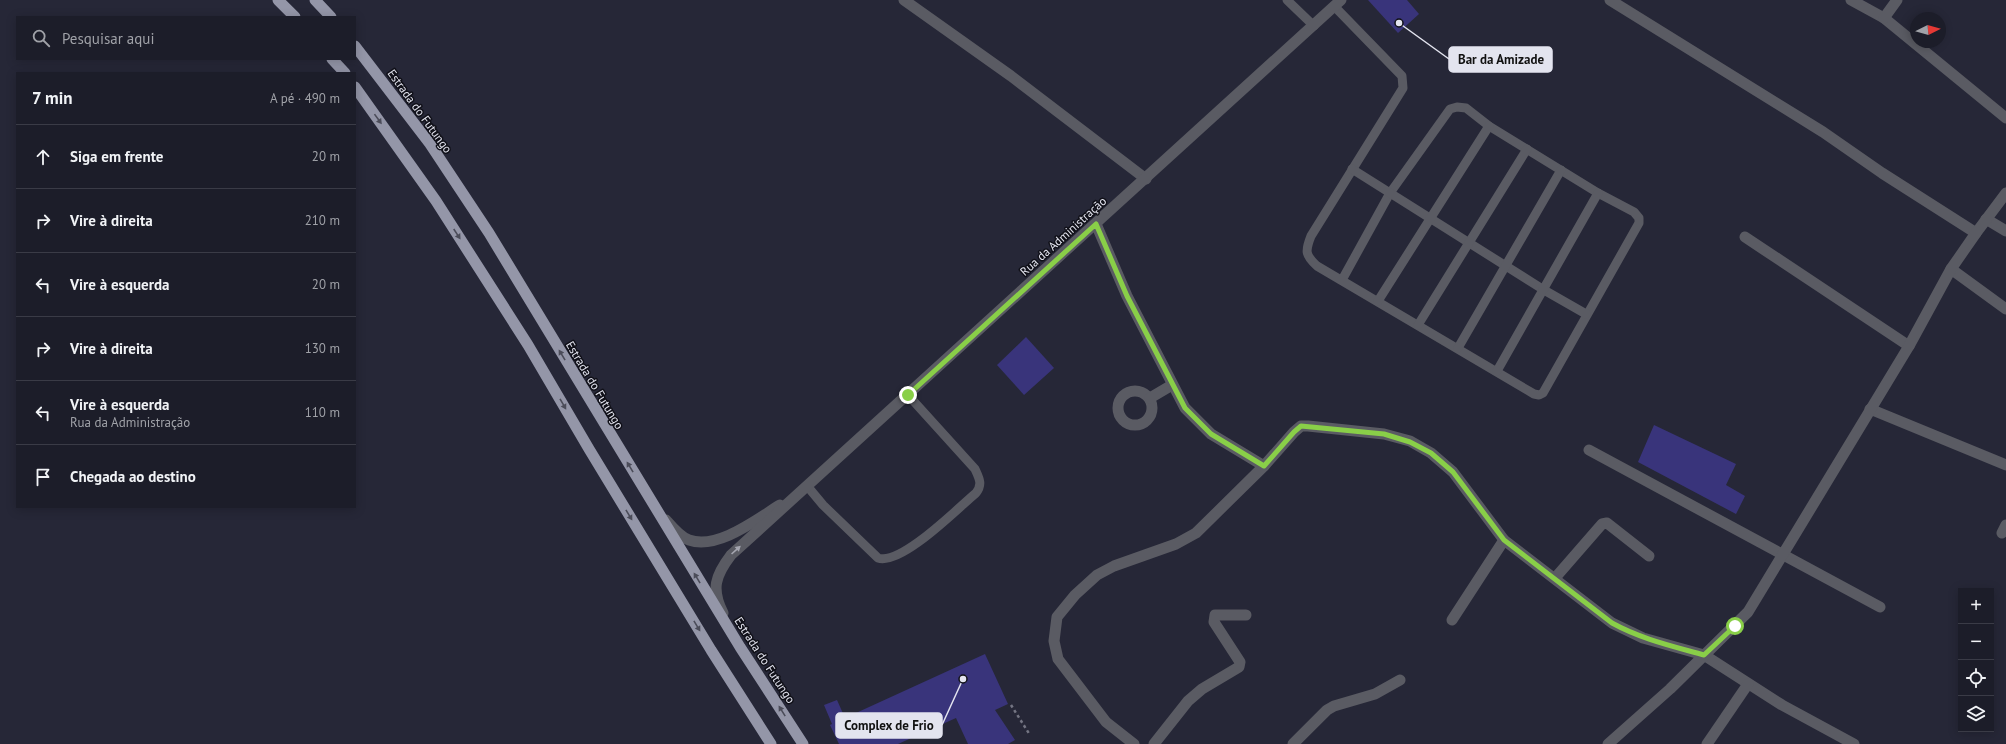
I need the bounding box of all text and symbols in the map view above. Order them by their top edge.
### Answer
north arrow [1910,12,1946,48]
search box [16,16,356,60]
icon: search [30,27,52,49]
text: Pesquisar aqui [62,29,154,48]
callout: Bar da Amizade [1449,47,1552,72]
text: Bar da Amizade [1458,51,1544,68]
street label: Estrada do Futungo [385,66,455,156]
text: 7 min [32,87,73,109]
text: A pé · 490 m [270,90,340,107]
one-way arrow [374,113,382,124]
icon: ahead [32,146,54,168]
text: Siga em frente [70,147,163,166]
text: 20 m [312,148,340,165]
street label: Rua da Administração [1017,193,1109,279]
icon: right [32,210,54,232]
text: Vire à direita [70,211,153,230]
text: 210 m [305,212,340,229]
one-way arrow [454,228,461,239]
icon: left [32,274,54,296]
text: Vire à esquerda [70,275,169,294]
text: 20 m [312,276,340,293]
icon: right [32,338,54,360]
street label: Estrada do Futungo [563,338,627,432]
text: Vire à direita [70,339,153,358]
text: 130 m [305,340,340,357]
one-way arrow [559,349,566,361]
route end [899,386,917,404]
text: Vire à esquerda [70,395,169,414]
one-way arrow [559,398,566,410]
icon: left [32,402,54,424]
text: 110 m [305,404,340,421]
text: Rua da Administração [70,414,190,431]
one-way arrow [626,461,633,473]
icon: arrive [32,466,54,488]
text: Chegada ao destino [70,467,196,486]
one-way arrow [625,510,633,520]
one-way arrow [731,546,742,555]
one-way arrow [694,572,701,584]
map controls [1958,588,1994,732]
button: + [1958,588,1994,624]
street label: Estrada do Futungo [731,614,799,706]
route start [1726,617,1744,635]
one-way arrow [693,620,700,632]
button: − [1958,624,1994,660]
button: locate [1958,660,1994,696]
button: layers [1958,696,1994,732]
one-way arrow [778,706,786,716]
callout: Complex de Frio [836,713,942,738]
text: Complex de Frio [844,717,934,734]

